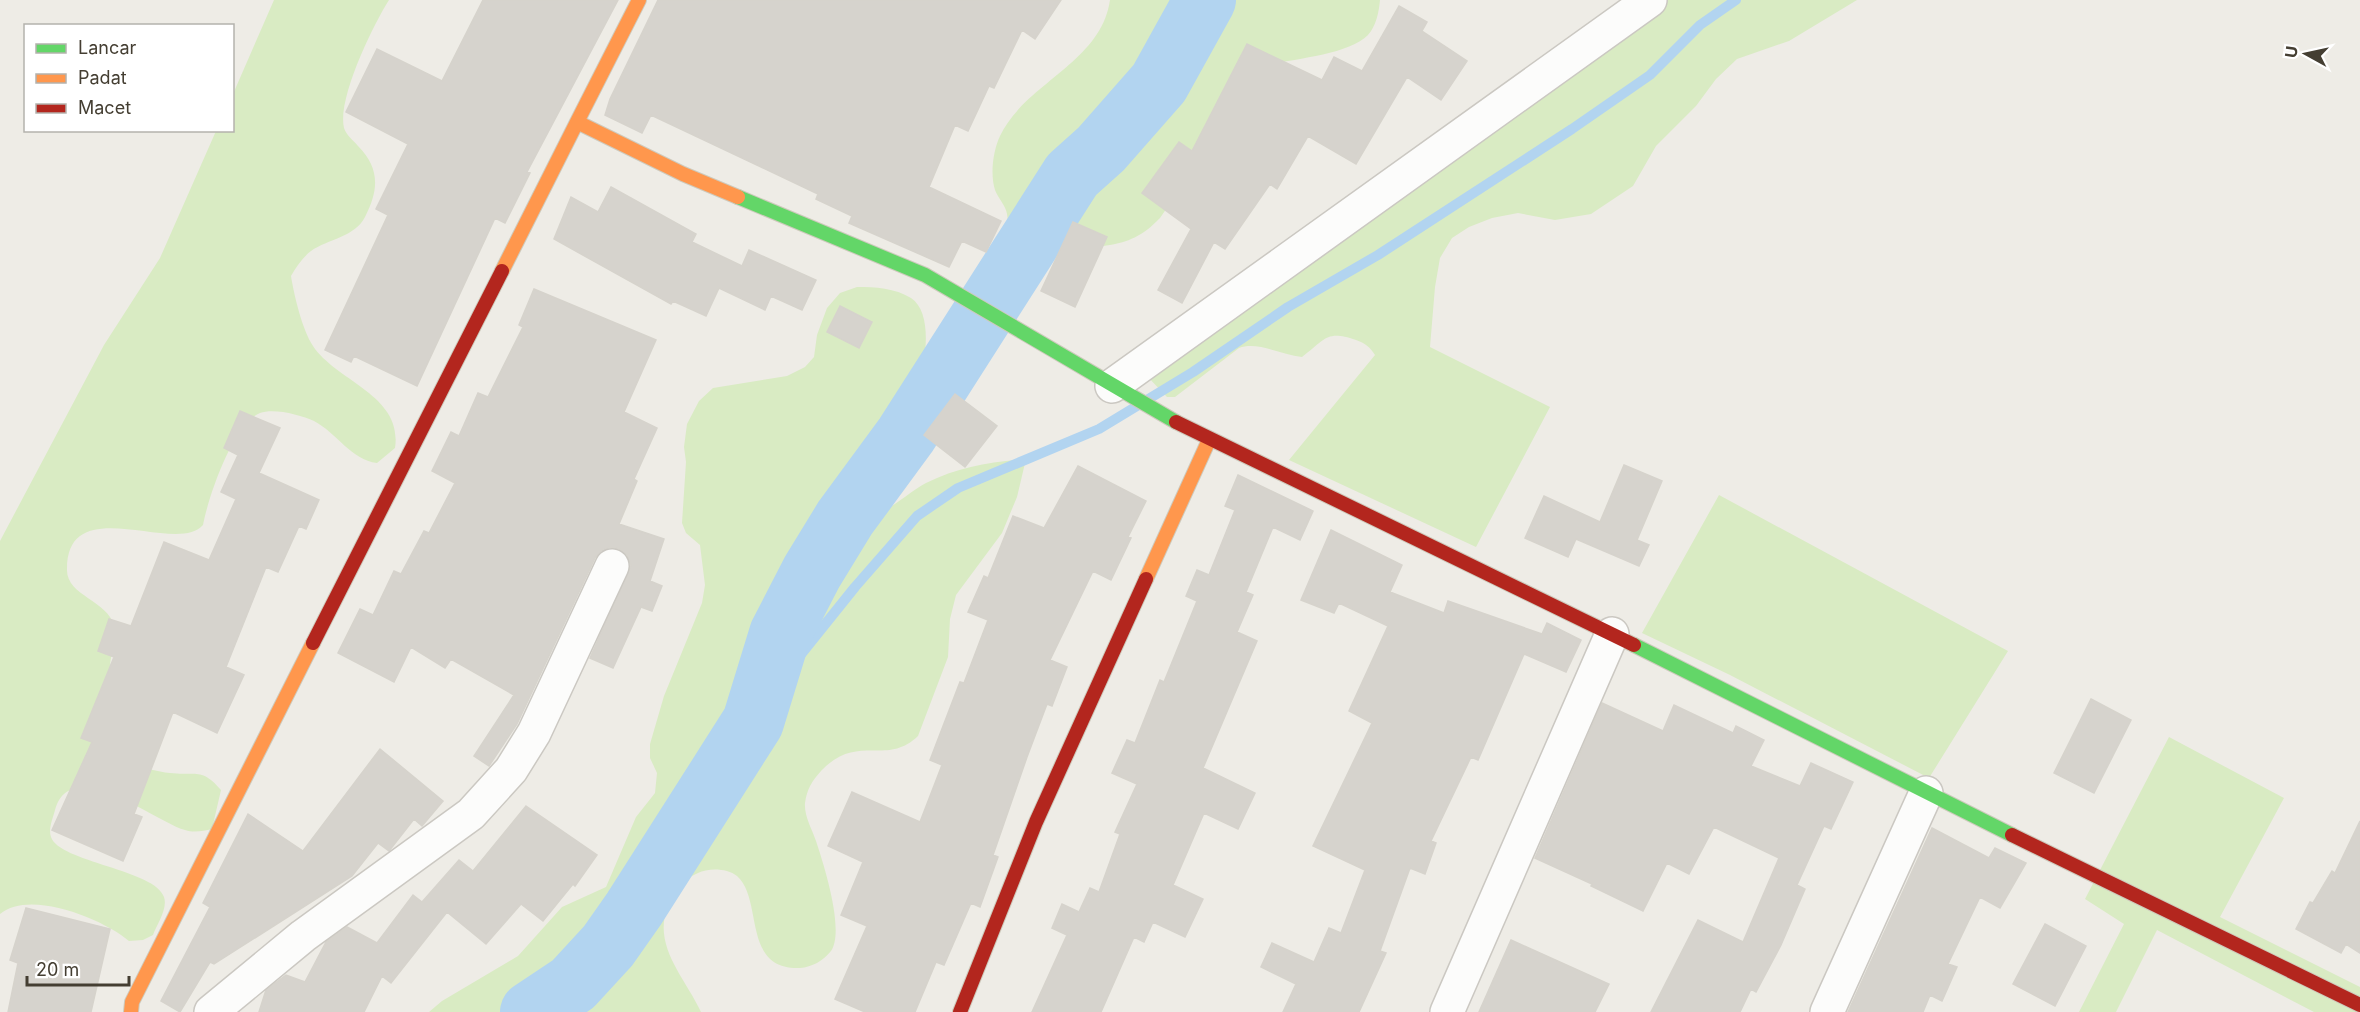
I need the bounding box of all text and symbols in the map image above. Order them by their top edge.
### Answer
legend [24,24,234,132]
north arrow [2276,24,2336,84]
text: Lancar [78,37,136,58]
text: U [2280,45,2302,59]
text: Padat [78,67,127,88]
text: Macet [78,97,131,118]
scale bar [27,949,129,987]
text: 20 m [36,959,79,980]

